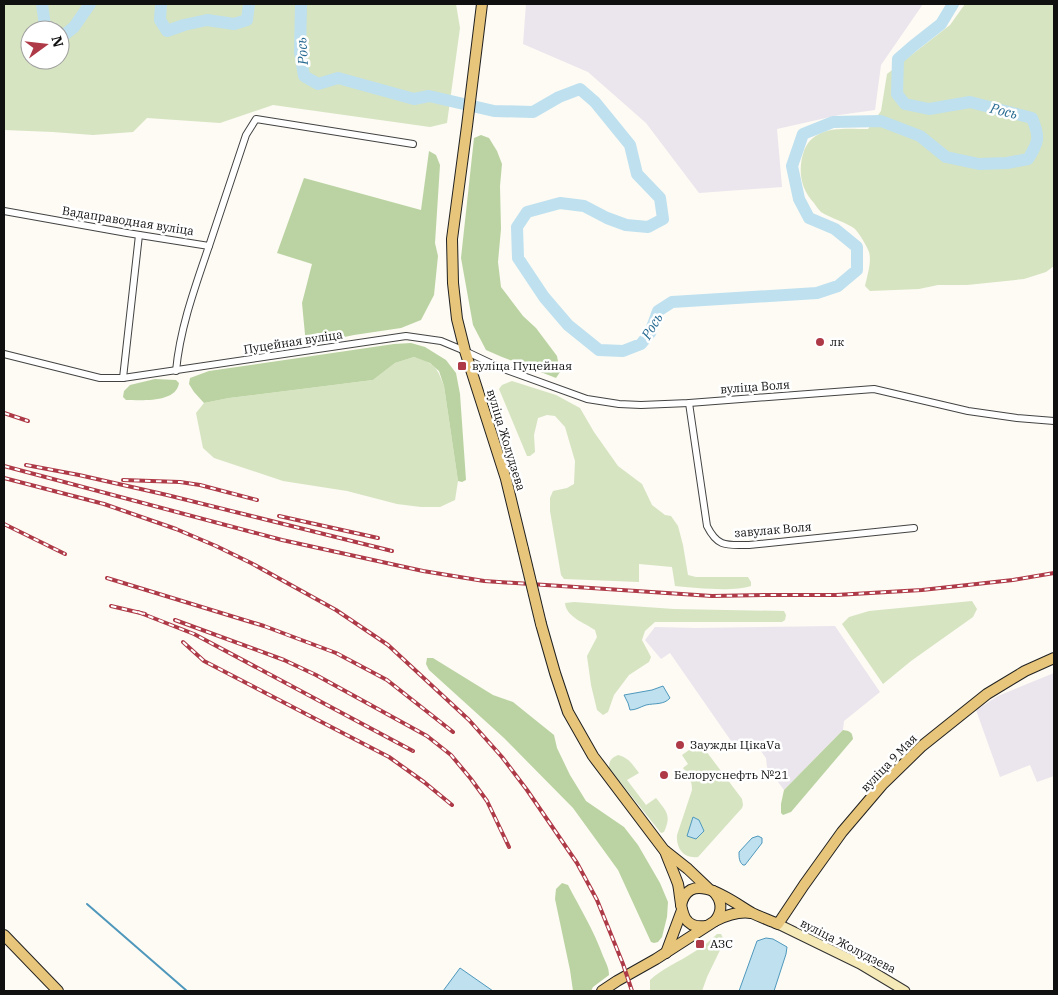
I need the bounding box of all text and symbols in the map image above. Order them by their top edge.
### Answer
north arrow [20,20,70,70]
text: N [47,34,68,49]
water label: Рось [292,37,312,66]
water label: Рось [987,99,1020,123]
street label: Вадаправодная вуліца [61,203,196,238]
water label: Рось [637,309,667,343]
street label: Пуцейная вуліца [242,326,344,357]
place label: лк [830,334,844,349]
marker: лк [814,336,826,348]
place label: вуліца Пуцейная [472,358,572,373]
marker: вуліца Пуцейная [456,360,468,372]
street label: вуліца Воля [720,377,790,396]
street label: вуліца Жолудзева [484,387,529,493]
street label: завулак Воля [734,519,812,540]
street label: вуліца 9 Мая [857,731,920,795]
place label: Заужды ЦікаVа [690,737,781,752]
marker: Заужды ЦікаVа [674,739,686,751]
place label: Белоруснефть №21 [674,767,789,782]
marker: Белоруснефть №21 [658,769,670,781]
street label: вуліца Жолудзева [798,915,899,976]
place label: АЗС [710,936,733,951]
marker: АЗС [694,938,706,950]

